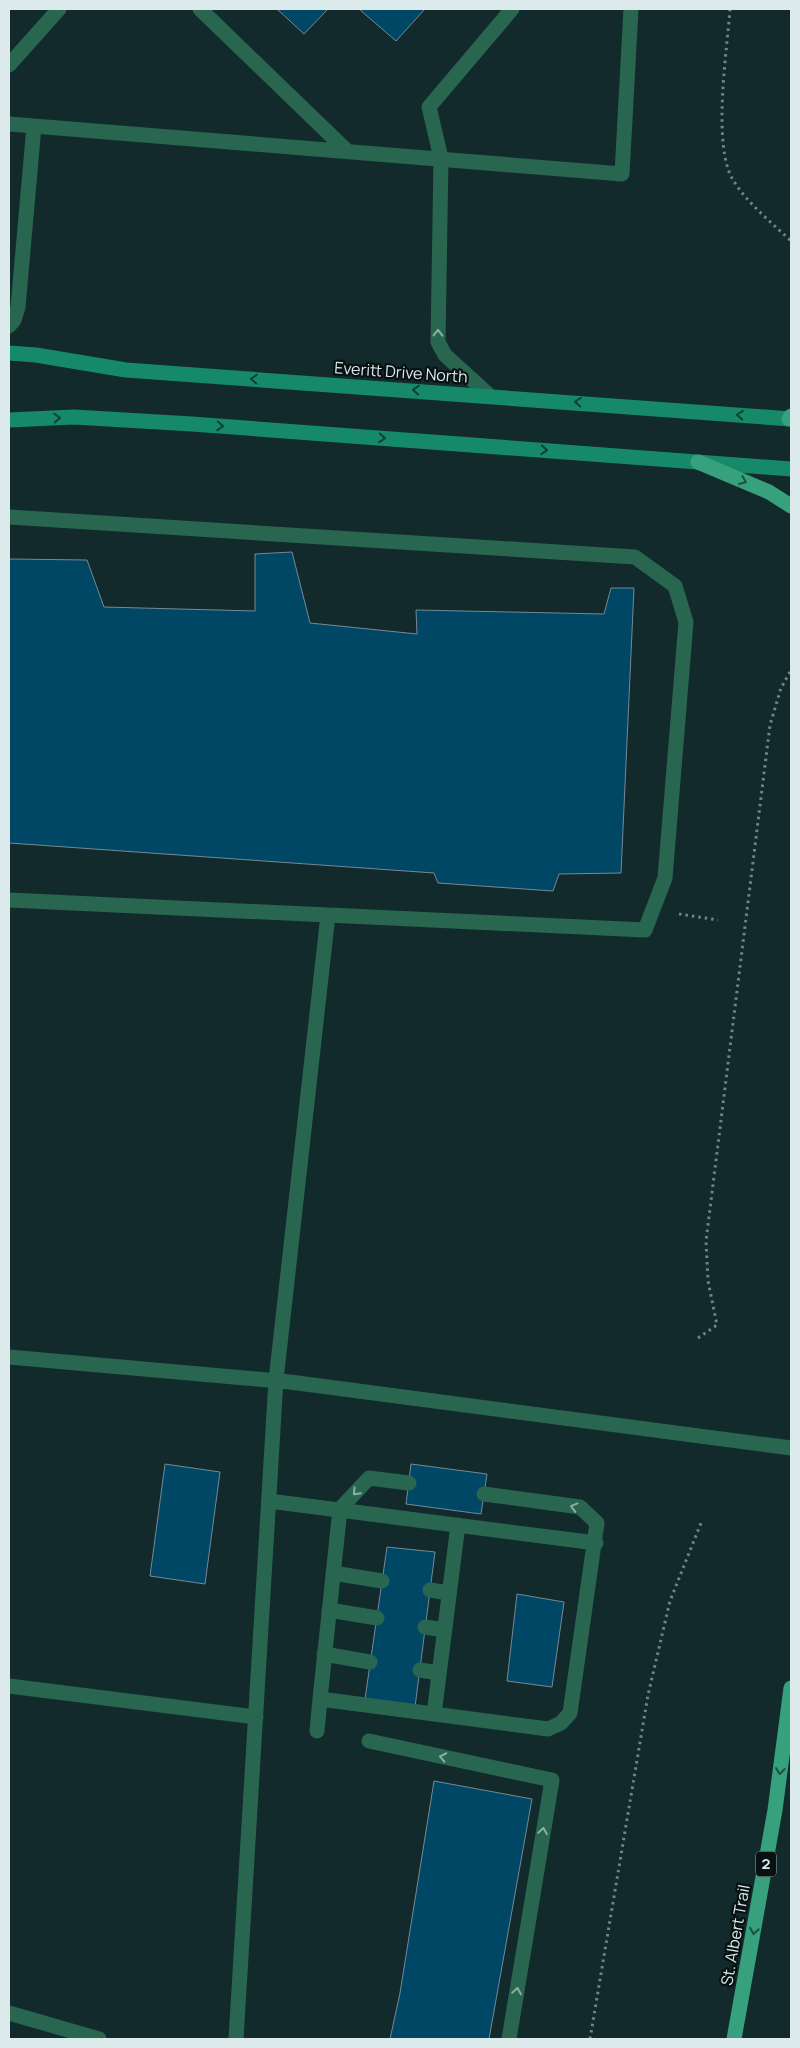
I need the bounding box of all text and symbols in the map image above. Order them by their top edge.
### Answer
one-way arrow [433,329,443,336]
street label: Everitt Drive North [334,356,468,388]
one-way arrow [250,374,258,385]
one-way arrow [412,385,420,396]
one-way arrow [574,397,582,408]
one-way arrow [736,409,744,420]
one-way arrow [54,412,62,423]
one-way arrow [216,420,224,431]
one-way arrow [378,432,386,443]
one-way arrow [540,445,548,456]
one-way arrow [738,475,747,485]
one-way arrow [353,1486,362,1495]
one-way arrow [570,1502,578,1513]
one-way arrow [439,1752,448,1763]
one-way arrow [775,1767,786,1775]
one-way arrow [538,1826,548,1835]
road number: 2 [756,1852,776,1876]
street label: St. Albert Trail [715,1883,755,1987]
one-way arrow [749,1927,759,1936]
one-way arrow [511,1987,522,1995]

